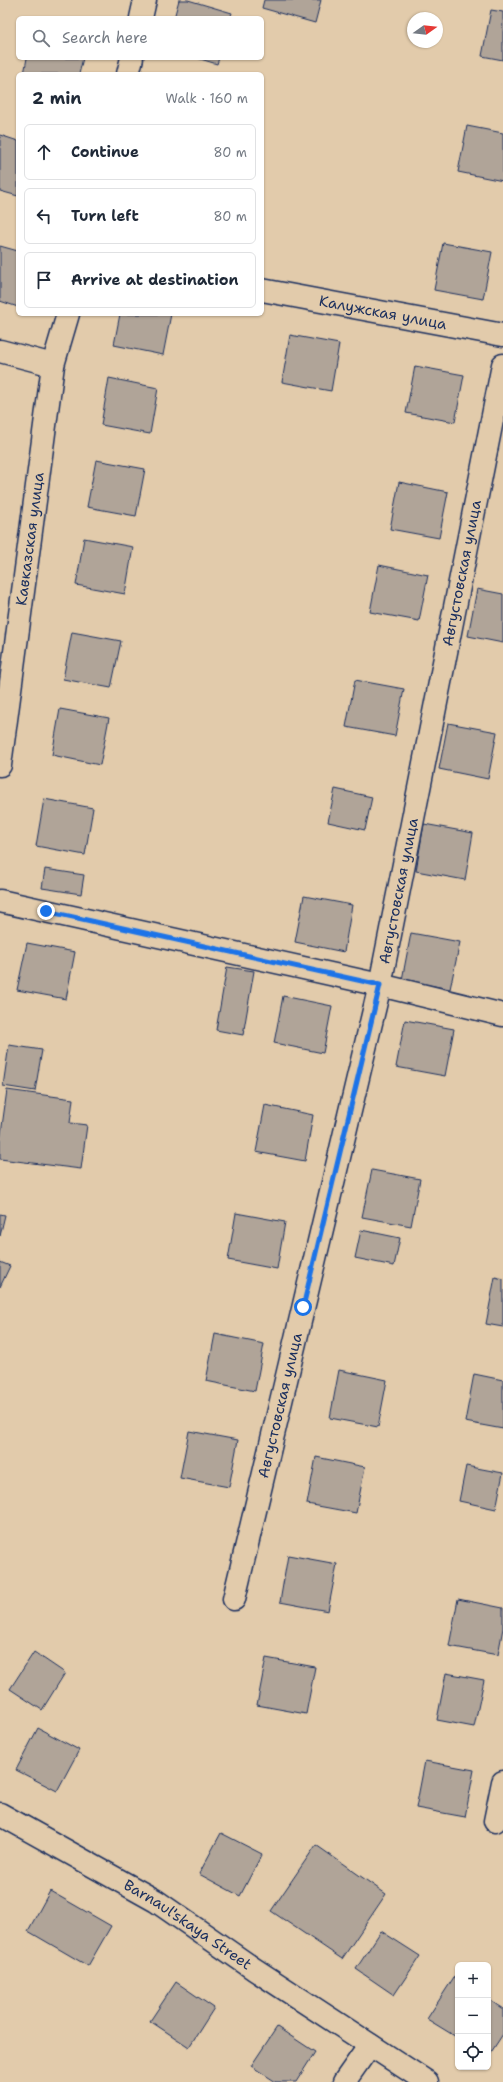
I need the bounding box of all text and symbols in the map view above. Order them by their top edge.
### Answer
north arrow [407,12,443,48]
search box [16,16,264,60]
icon: search [30,27,52,49]
text: Search here [62,28,148,48]
text: 2 min [32,87,82,109]
text: Walk · 160 m [166,90,248,107]
icon: ahead [33,141,55,163]
text: Continue [71,142,139,162]
text: 80 m [213,144,247,161]
icon: left [33,205,55,227]
text: Turn left [71,206,139,226]
text: 80 m [213,208,247,225]
icon: arrive [33,269,55,291]
text: Arrive at destination [71,270,239,290]
street label: Калужская улица [317,291,449,334]
street label: Кавказская улица [11,470,49,607]
street label: Августовская улица [437,498,486,648]
street label: Августовская улица [374,815,423,966]
route end [37,902,55,920]
route start [294,1298,312,1316]
street label: Августовская улица [253,1330,307,1480]
street label: Barnaul'skaya Street [120,1875,256,1974]
map controls [455,1962,491,2070]
button: + [455,1962,491,1998]
button: − [455,1998,491,2034]
button: locate [455,2034,491,2070]

